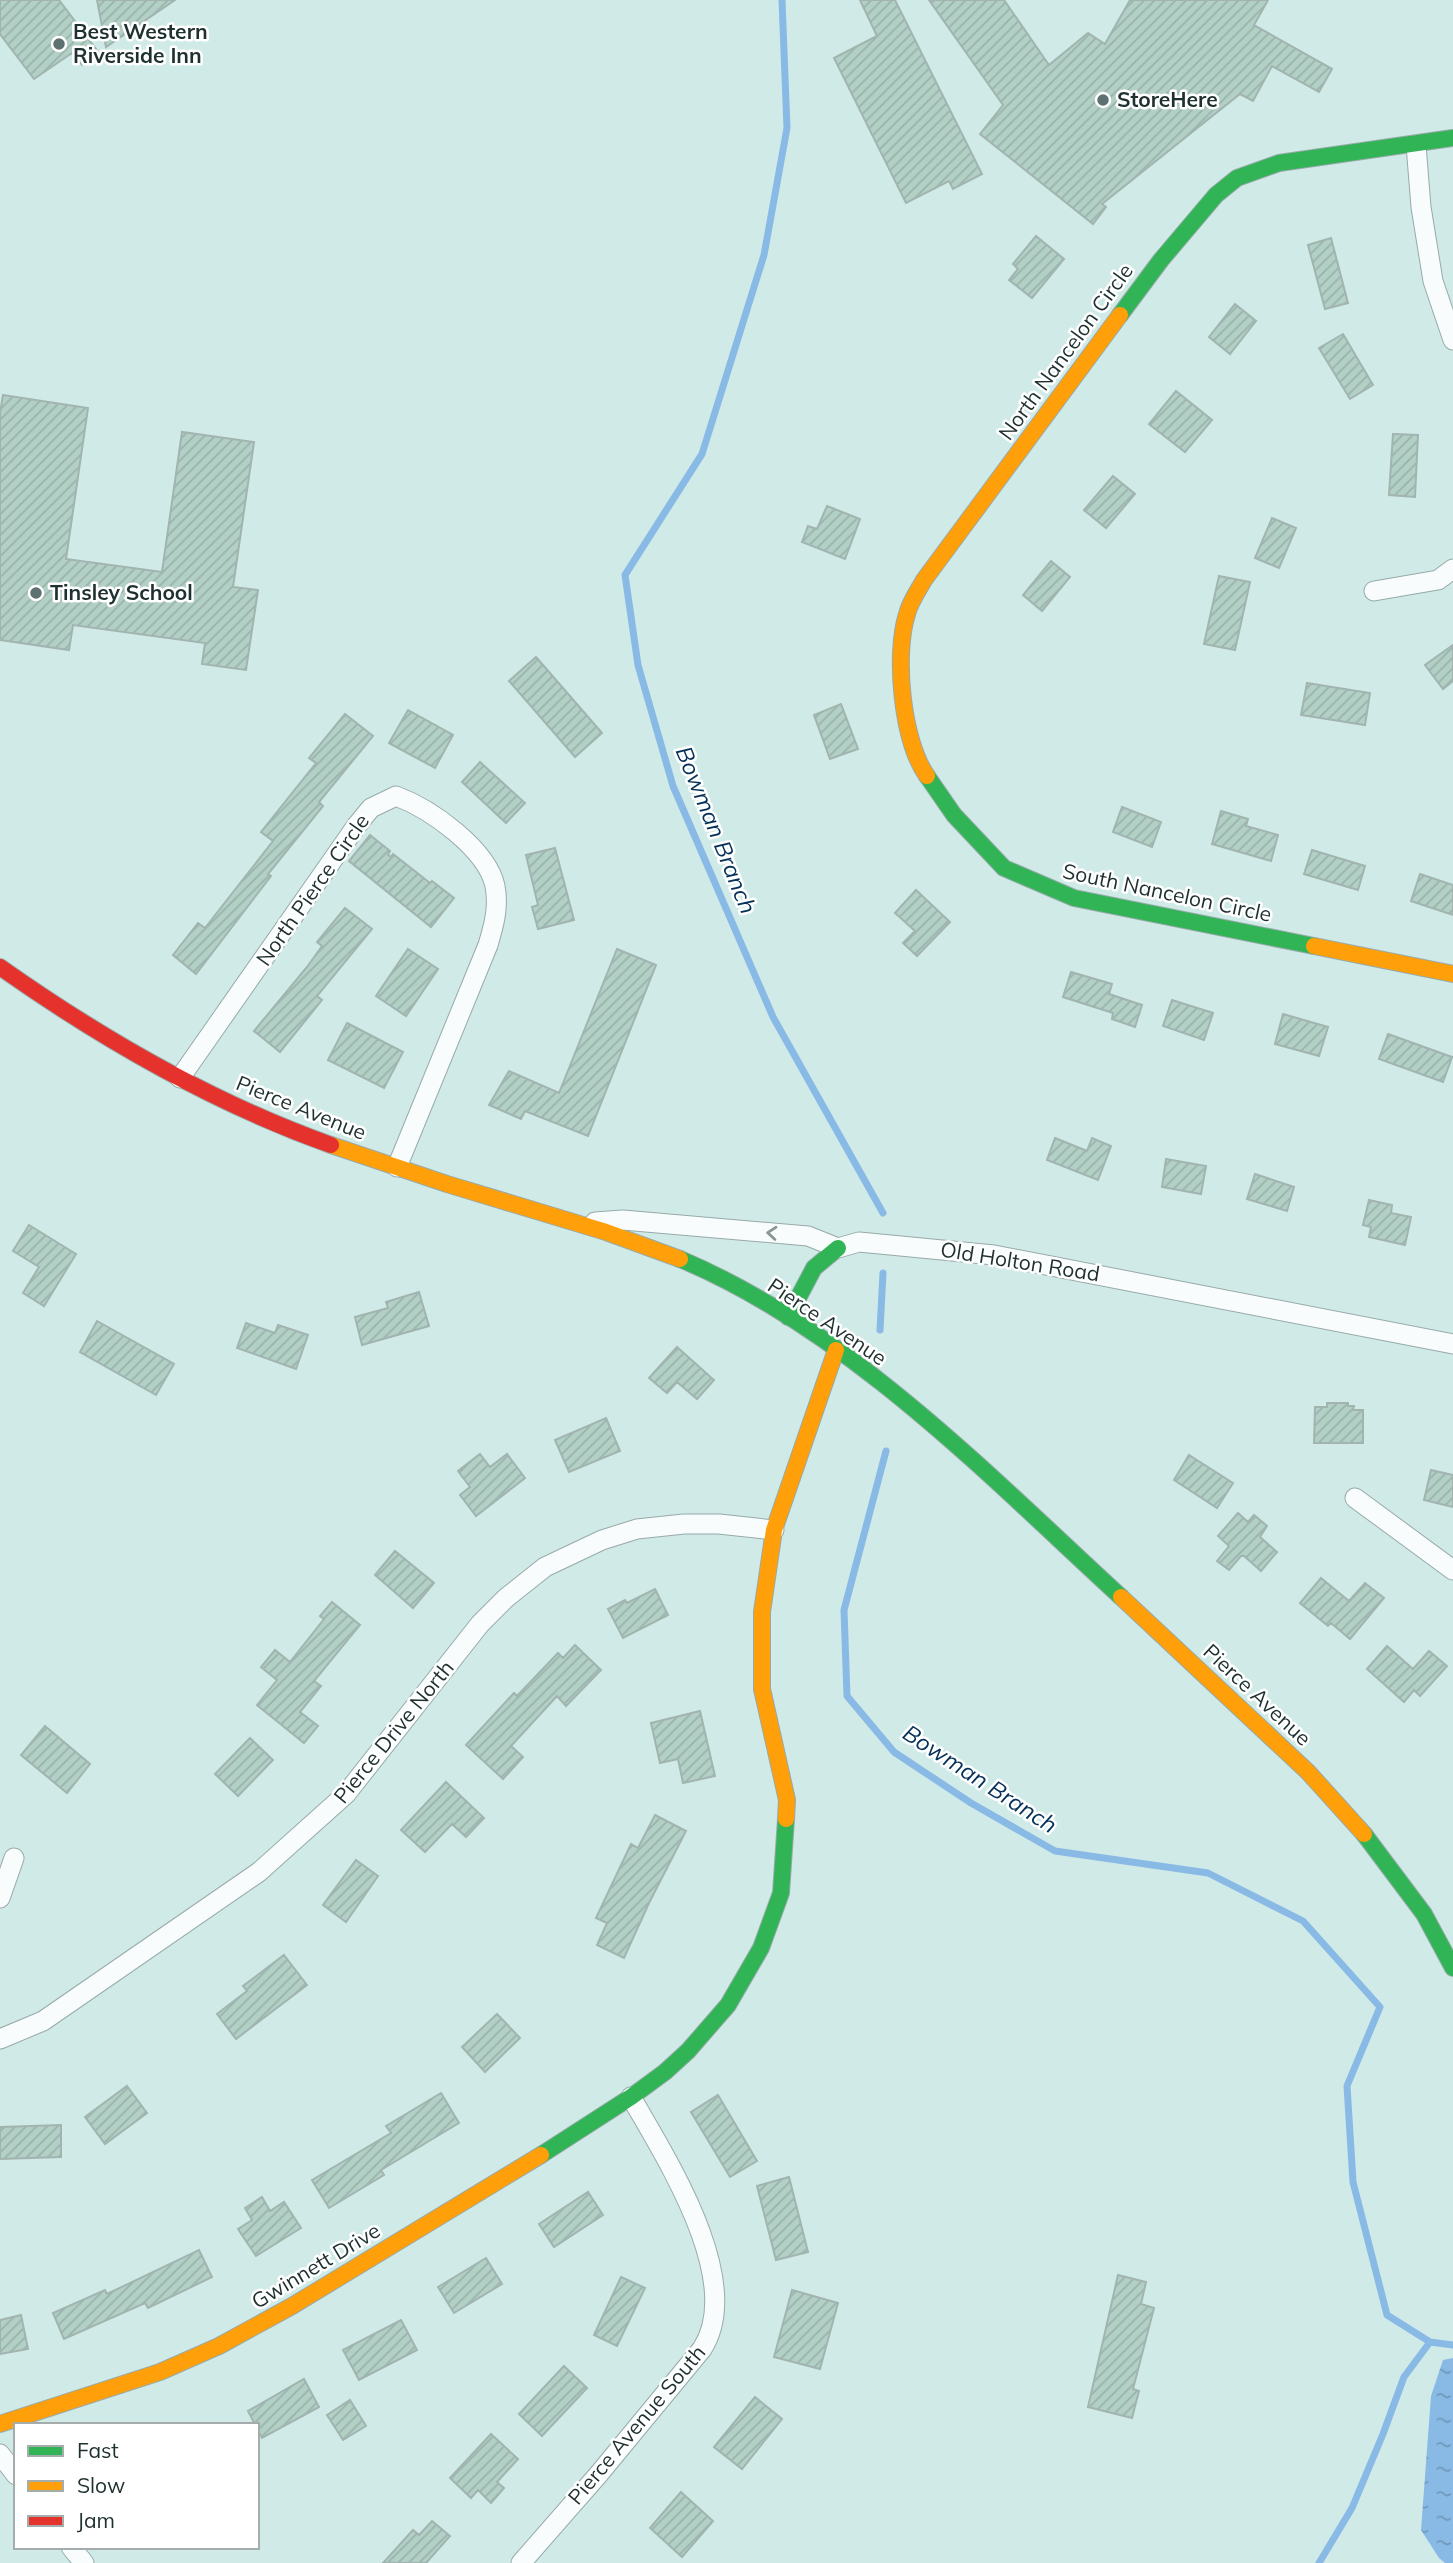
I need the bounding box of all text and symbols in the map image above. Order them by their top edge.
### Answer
place label: Best Western Riverside Inn [73,18,208,68]
marker: Best Western Riverside Inn [51,36,67,52]
place label: StoreHere [1117,86,1218,112]
marker: StoreHere [1095,92,1111,108]
street label: North Nancelon Circle [992,258,1138,445]
place label: Tinsley School [50,579,193,605]
marker: Tinsley School [28,585,44,601]
water label: Bowman Branch [670,742,763,918]
street label: North Pierce Circle [250,809,374,970]
street label: South Nancelon Circle [1060,857,1274,927]
street label: Pierce Avenue [233,1069,370,1145]
one-way arrow [766,1226,777,1241]
street label: Old Holton Road [939,1236,1102,1286]
street label: Pierce Avenue [763,1272,892,1370]
street label: Pierce Avenue [1198,1638,1317,1751]
street label: Pierce Drive North [328,1655,459,1808]
water label: Bowman Branch [898,1718,1063,1839]
street label: Gwinnett Drive [247,2217,384,2314]
street label: Pierce Avenue South [562,2339,711,2509]
legend [14,2423,259,2549]
text: Fast [77,2437,119,2463]
text: Slow [77,2472,125,2498]
text: Jam [77,2507,115,2533]

